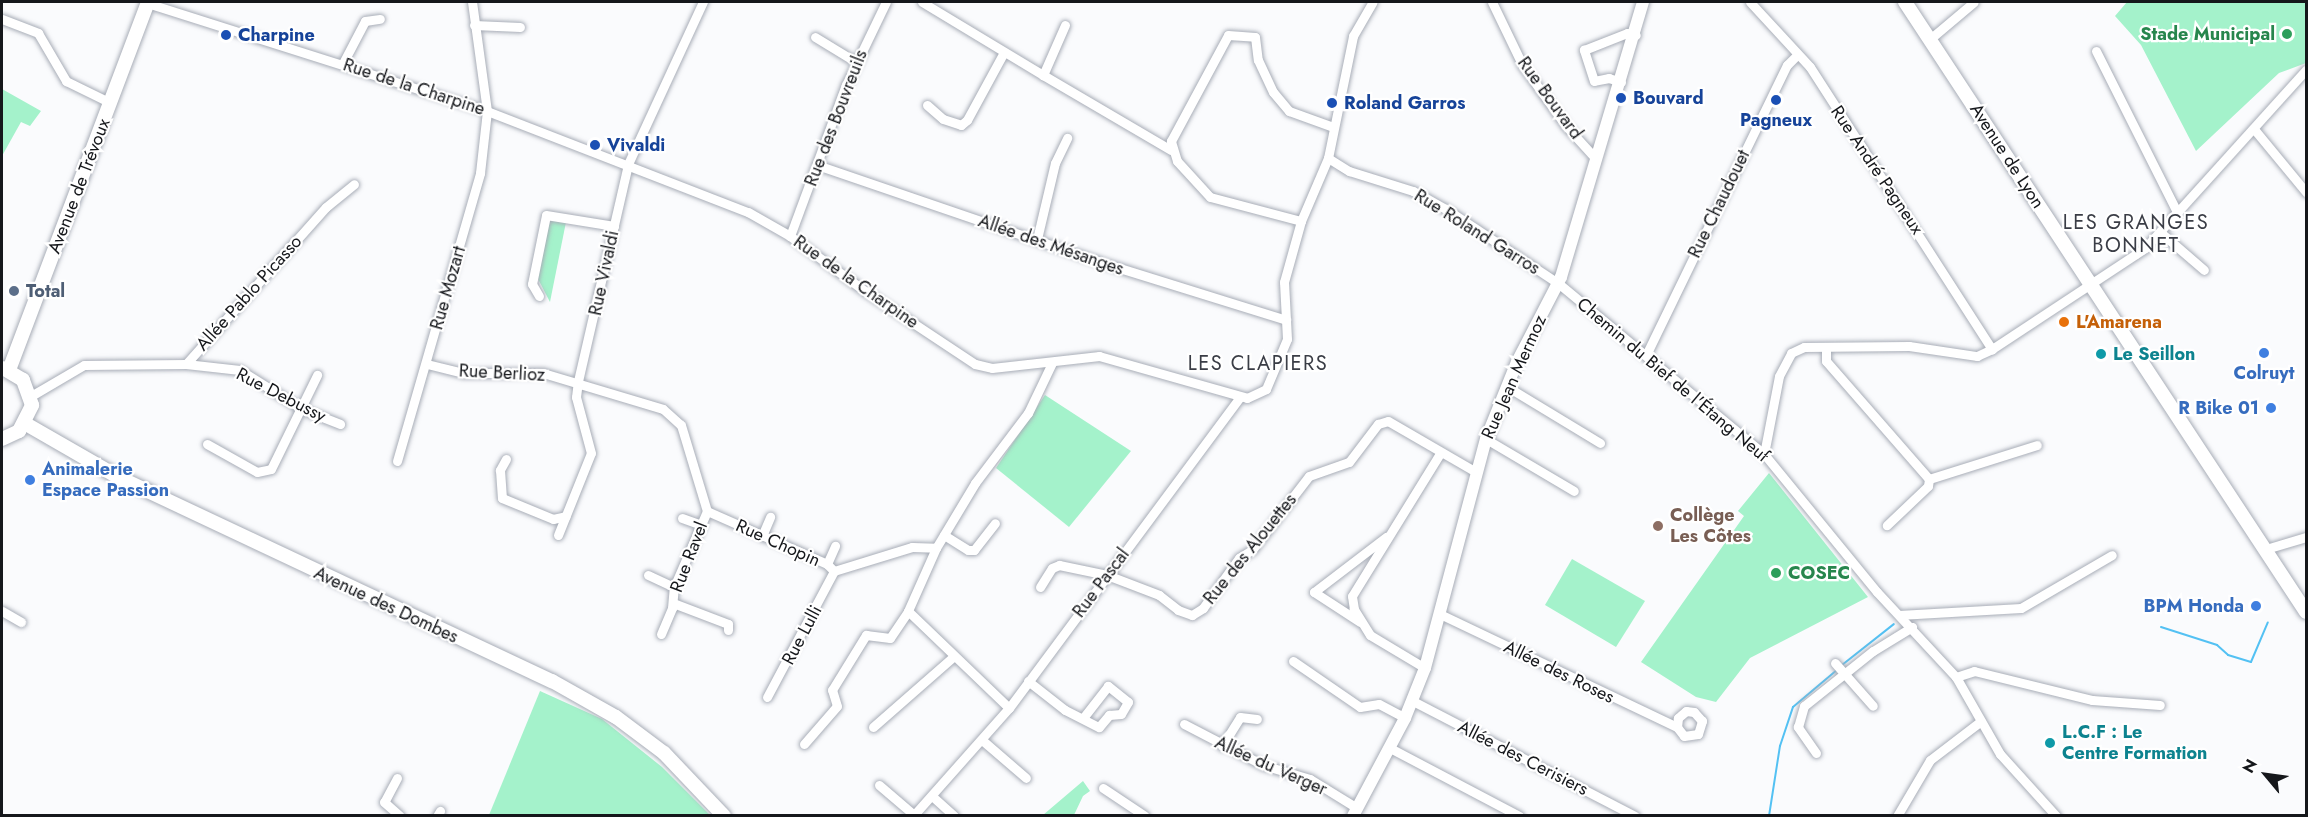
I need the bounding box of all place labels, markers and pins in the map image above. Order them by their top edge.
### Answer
place label: Stade Municipal [2140,23,2275,45]
place label: Charpine [238,24,315,46]
marker: Stade Municipal [2280,27,2294,41]
marker: Charpine [219,28,233,42]
place label: Bouvard [1633,87,1704,109]
marker: Bouvard [1614,91,1628,105]
place label: Roland Garros [1344,92,1465,114]
marker: Pagneux [1769,93,1783,107]
marker: Roland Garros [1325,96,1339,110]
place label: Pagneux [1740,109,1812,131]
place label: Vivaldi [607,134,665,156]
marker: Vivaldi [588,138,602,152]
place label: Total [26,280,65,302]
marker: Total [7,284,21,298]
place label: L'Amarena [2076,311,2162,333]
marker: L'Amarena [2057,315,2071,329]
place label: Le Seillon [2113,343,2195,365]
marker: Colruyt [2257,346,2271,360]
marker: Le Seillon [2094,347,2108,361]
place label: Colruyt [2234,362,2294,384]
place label: R Bike 01 [2178,397,2259,419]
marker: R Bike 01 [2264,401,2278,415]
place label: Animalerie Espace Passion [42,459,169,502]
marker: Animalerie Espace Passion [23,473,37,487]
place label: Collège Les Côtes [1670,505,1751,548]
marker: Collège Les Côtes [1651,519,1665,533]
place label: COSEC [1788,562,1850,584]
marker: COSEC [1769,566,1783,580]
place label: BPM Honda [2143,595,2244,617]
marker: BPM Honda [2249,599,2263,613]
place label: L.C.F : Le Centre Formation [2062,722,2207,764]
marker: L.C.F : Le Centre Formation [2043,736,2057,750]

